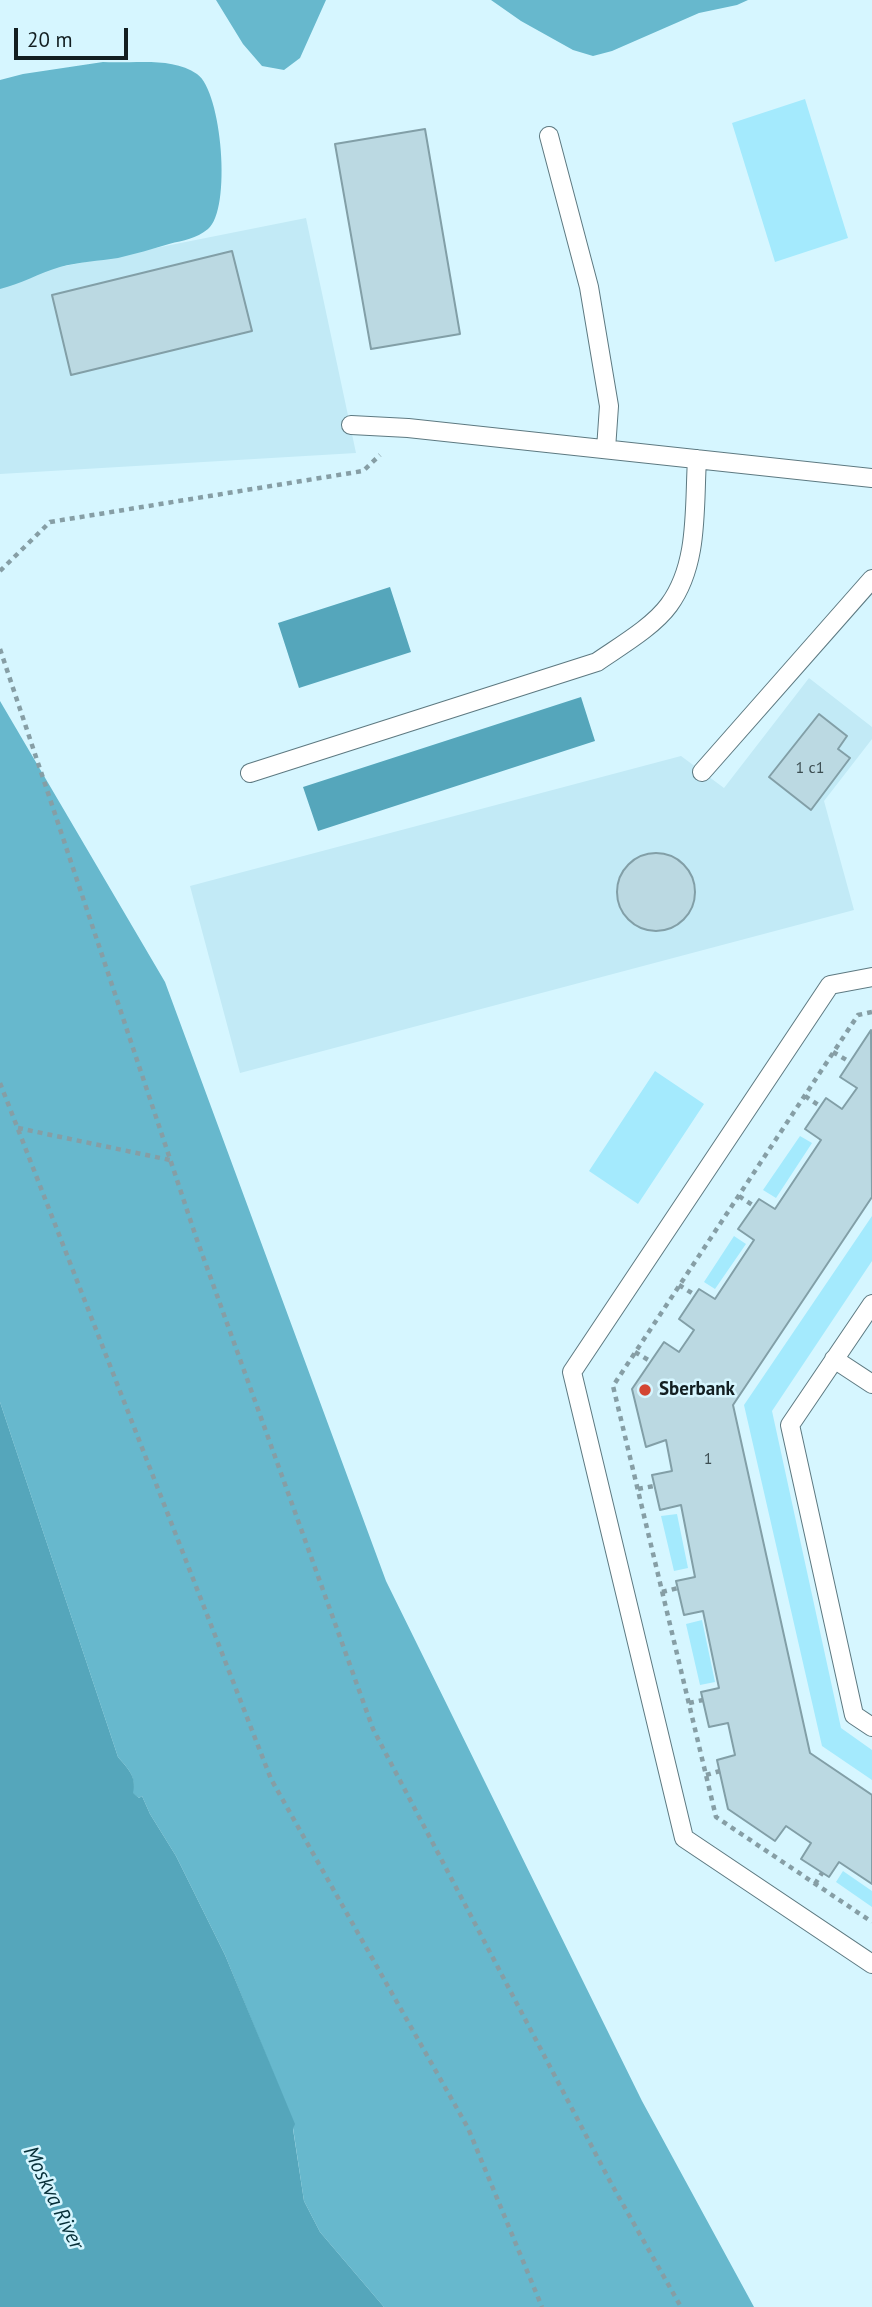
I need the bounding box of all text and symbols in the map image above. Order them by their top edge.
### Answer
scale bar [18,14,131,58]
text: 20 m [27,26,73,53]
house number: 1 с1 [796,758,824,778]
place label: Sberbank [659,1379,735,1401]
marker: Sberbank [637,1382,653,1398]
house number: 1 [704,1449,712,1469]
water label: Moskva River [17,2142,89,2254]

